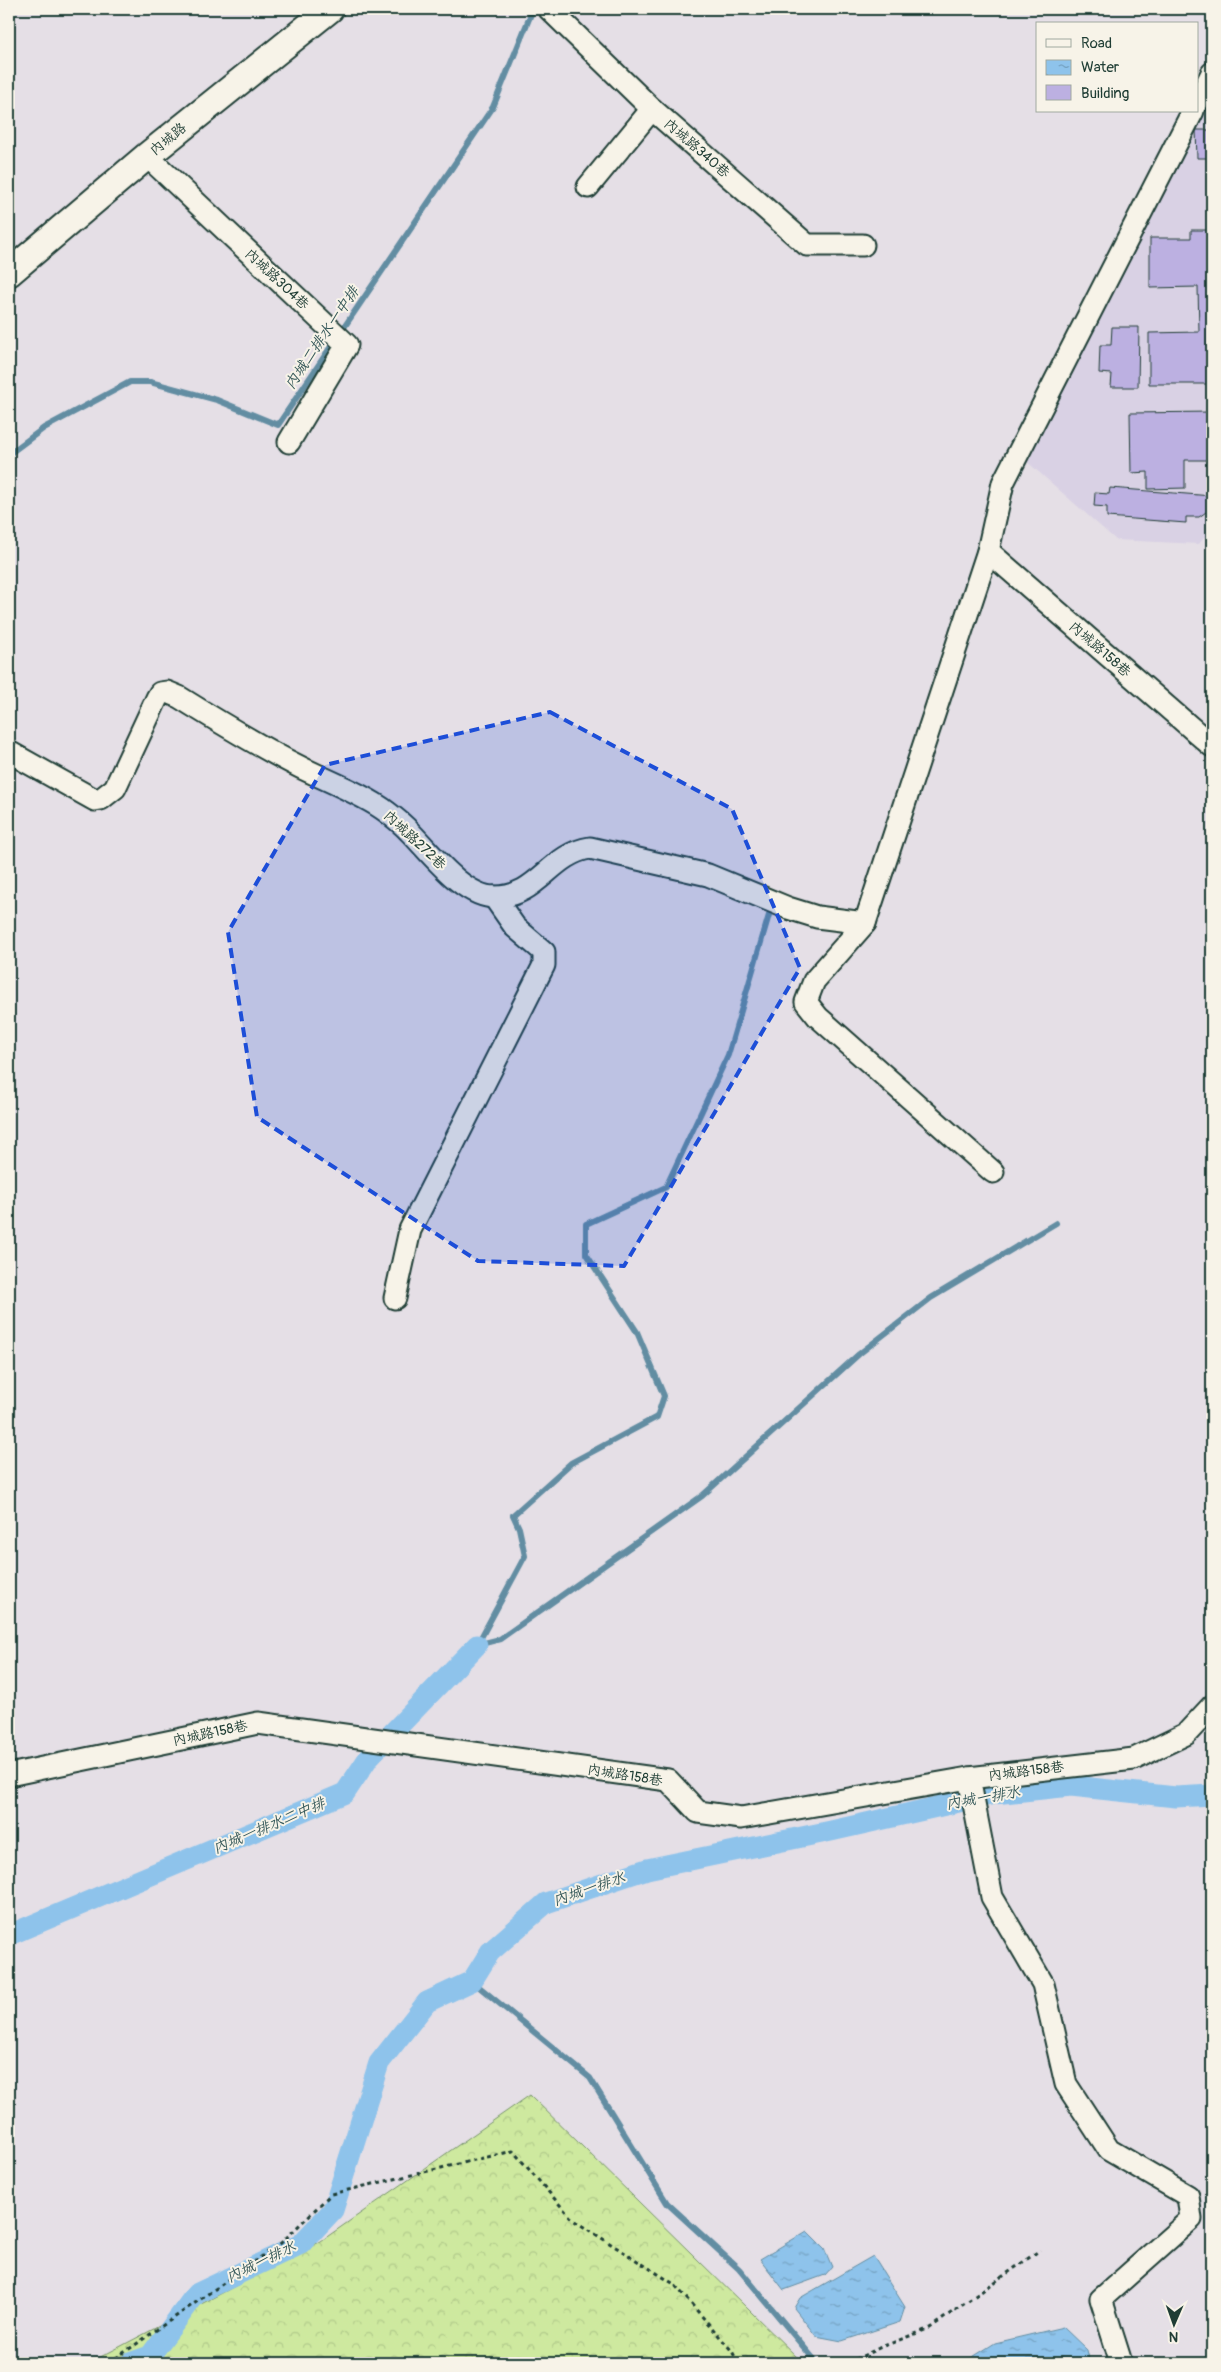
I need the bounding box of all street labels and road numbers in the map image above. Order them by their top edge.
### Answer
street label: 內城路340巷 [661,115,734,182]
street label: 內城路 [146,119,190,159]
street label: 內城路304巷 [241,245,313,314]
street label: 內城路158巷 [1066,618,1135,681]
street label: 內城路272巷 [380,807,450,874]
street label: 內城路158巷 [171,1717,250,1749]
street label: 內城路158巷 [987,1758,1066,1784]
street label: 內城路158巷 [586,1761,665,1790]

